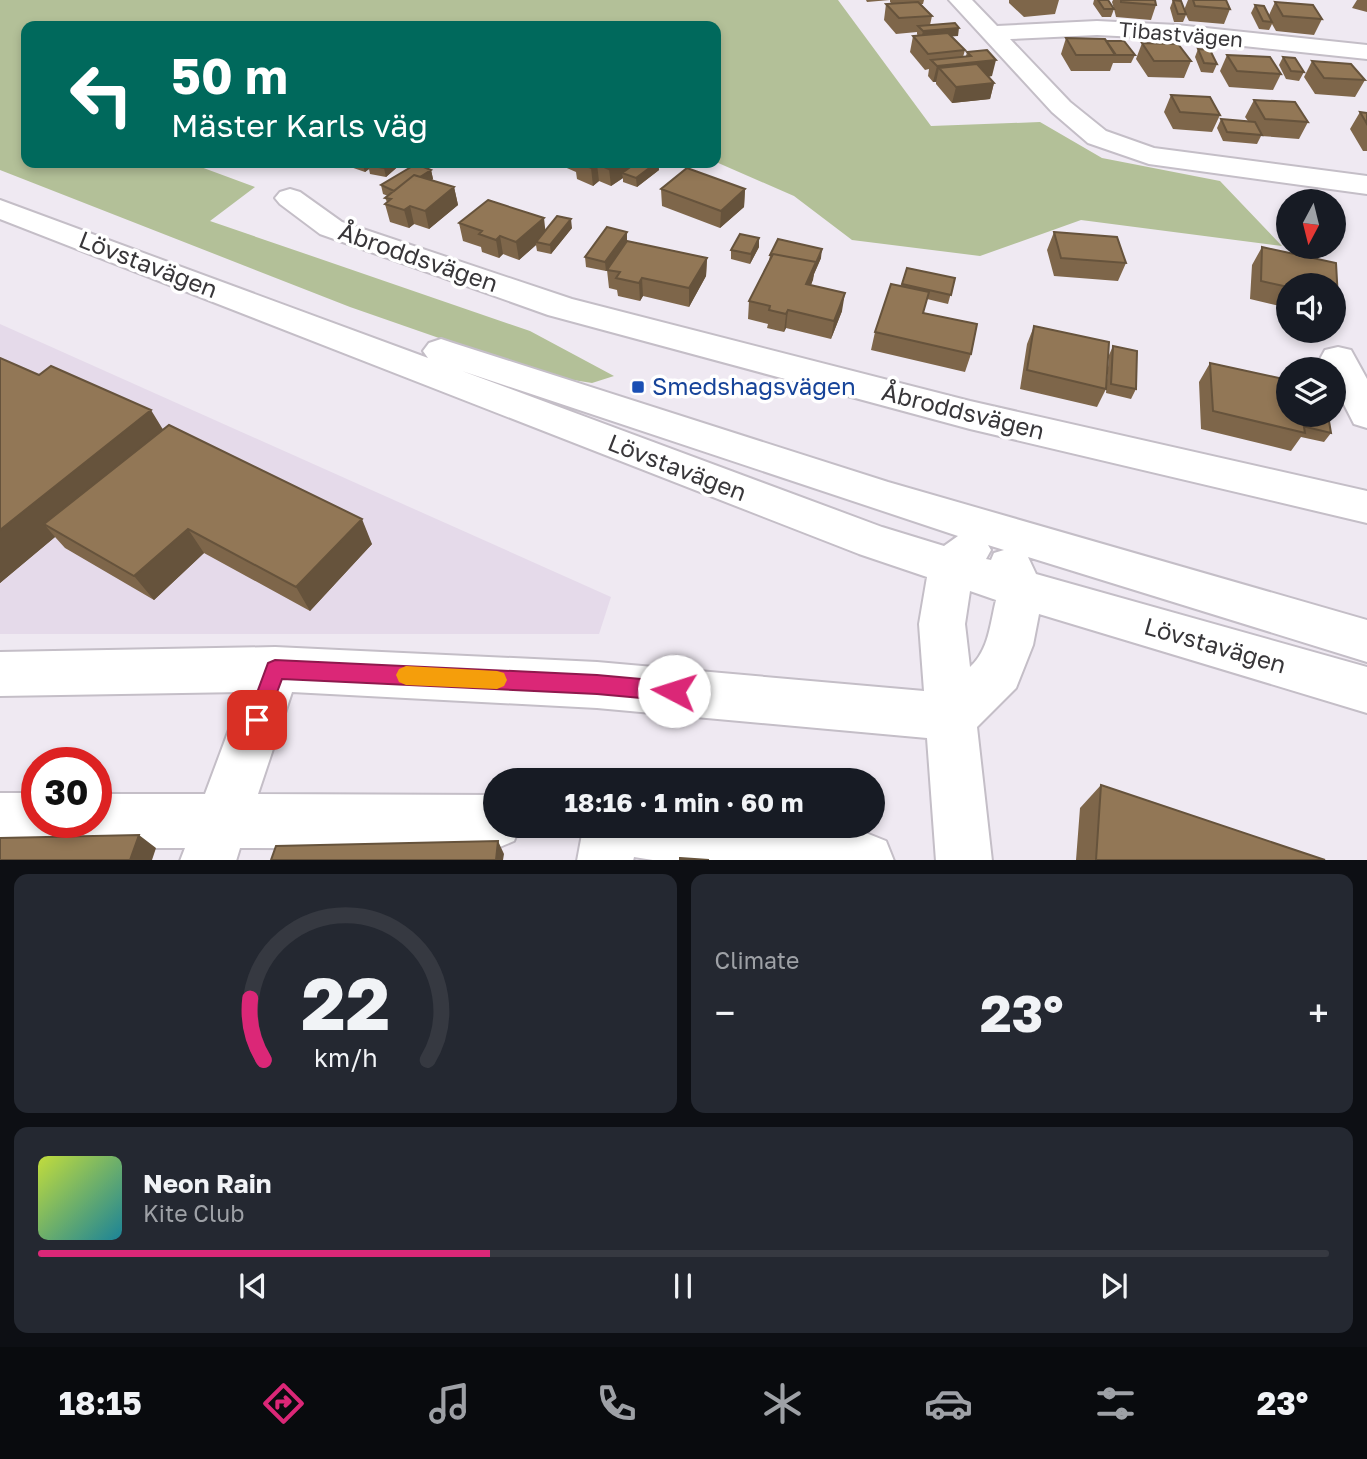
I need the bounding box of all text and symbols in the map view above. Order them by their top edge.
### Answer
street label: Tibastvägen [1118,16,1244,52]
text: 50 m [171,46,288,105]
icon: left [56,49,147,140]
text: Mäster Karls väg [171,106,428,144]
north arrow [1276,189,1346,259]
map controls [1276,189,1346,427]
street label: Åbroddsvägen [335,216,502,297]
street label: Lövstavägen [75,224,222,303]
button: sound [1276,273,1346,343]
button: layers [1276,357,1346,427]
place label: Smedshagsvägen [652,371,856,400]
street label: Åbroddsvägen [879,376,1048,445]
marker: Smedshagsvägen [630,379,646,395]
street label: Lövstavägen [604,427,751,506]
street label: Lövstavägen [1141,610,1290,679]
position arrow [637,654,711,728]
pin [227,690,287,750]
icon: arrive [238,701,276,739]
speed limit sign: 30 [21,747,112,838]
text: 18:16 · 1 min · 60 m [564,787,804,818]
text: Climate [715,946,799,974]
text: 22 [301,959,390,1046]
text: 23° [980,981,1064,1043]
text: − [715,990,735,1035]
text: + [1308,990,1329,1035]
text: km/h [313,1041,377,1072]
text: Neon Rain [143,1168,272,1199]
text: Kite Club [143,1199,244,1227]
icon: previous [234,1267,272,1305]
icon: pause [664,1267,702,1305]
icon: next [1095,1267,1133,1305]
icon: directions [259,1379,308,1428]
icon: music [425,1379,474,1428]
icon: phone [592,1379,641,1428]
icon: climate [758,1379,807,1428]
icon: car [924,1379,973,1428]
icon: filters [1091,1379,1140,1428]
text: 18:15 [59,1384,142,1422]
text: 23° [1257,1384,1308,1422]

